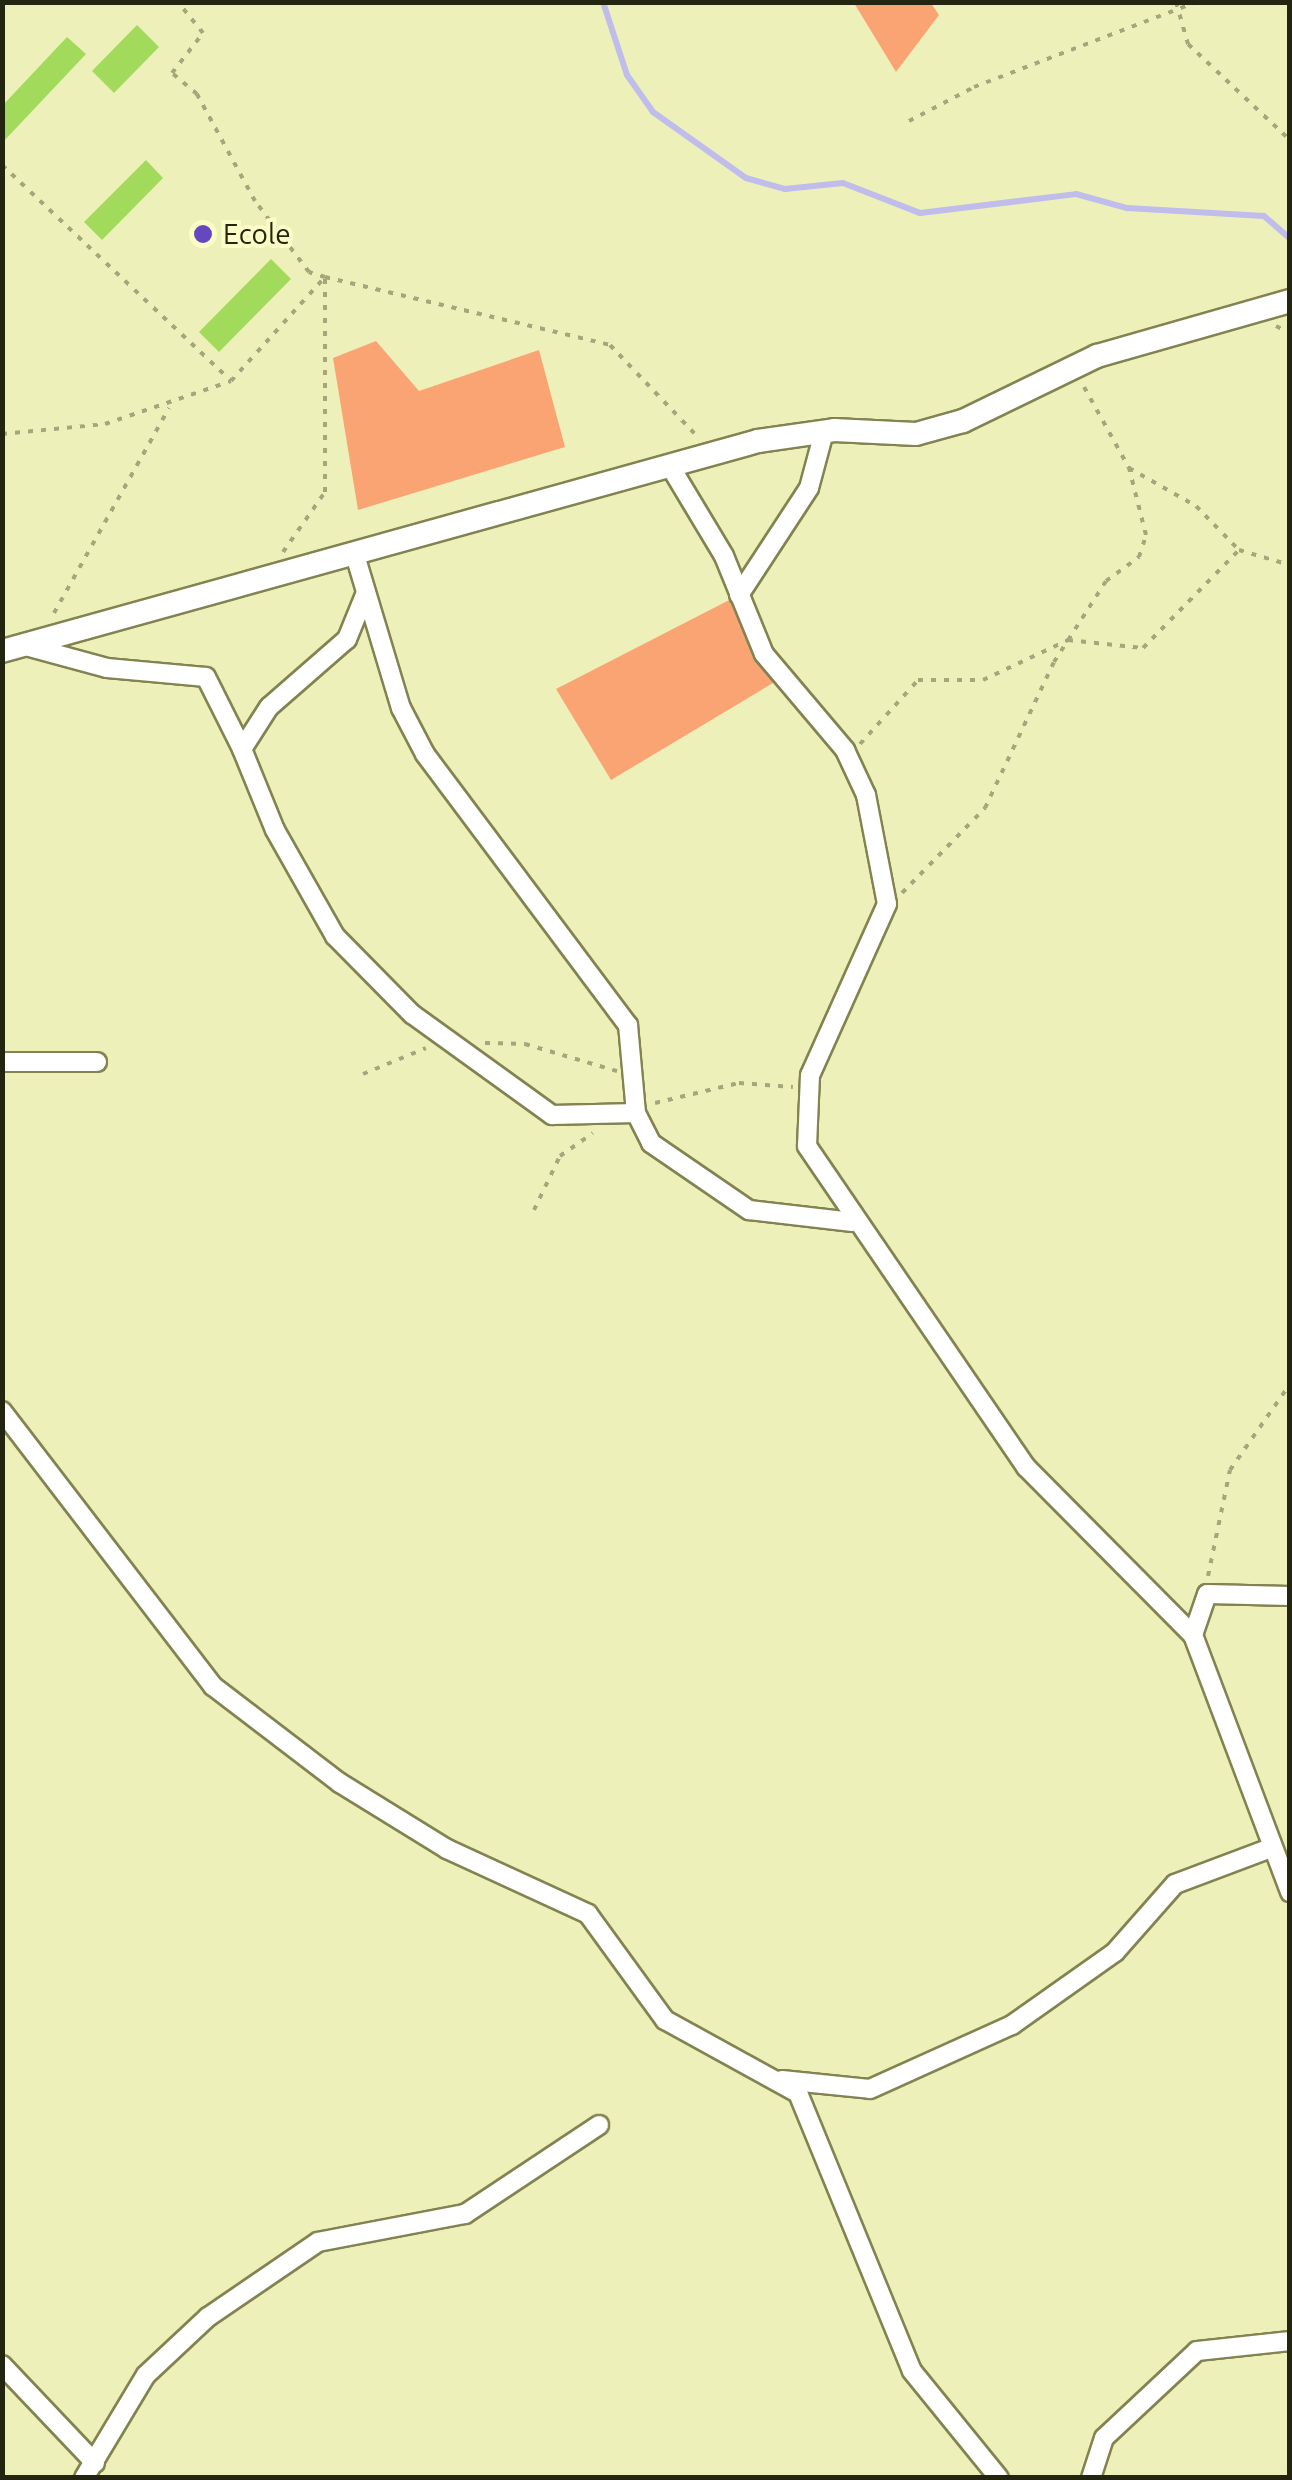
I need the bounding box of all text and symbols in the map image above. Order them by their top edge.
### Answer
place label: Ecole [223,217,291,251]
marker: Ecole [192,223,214,245]

